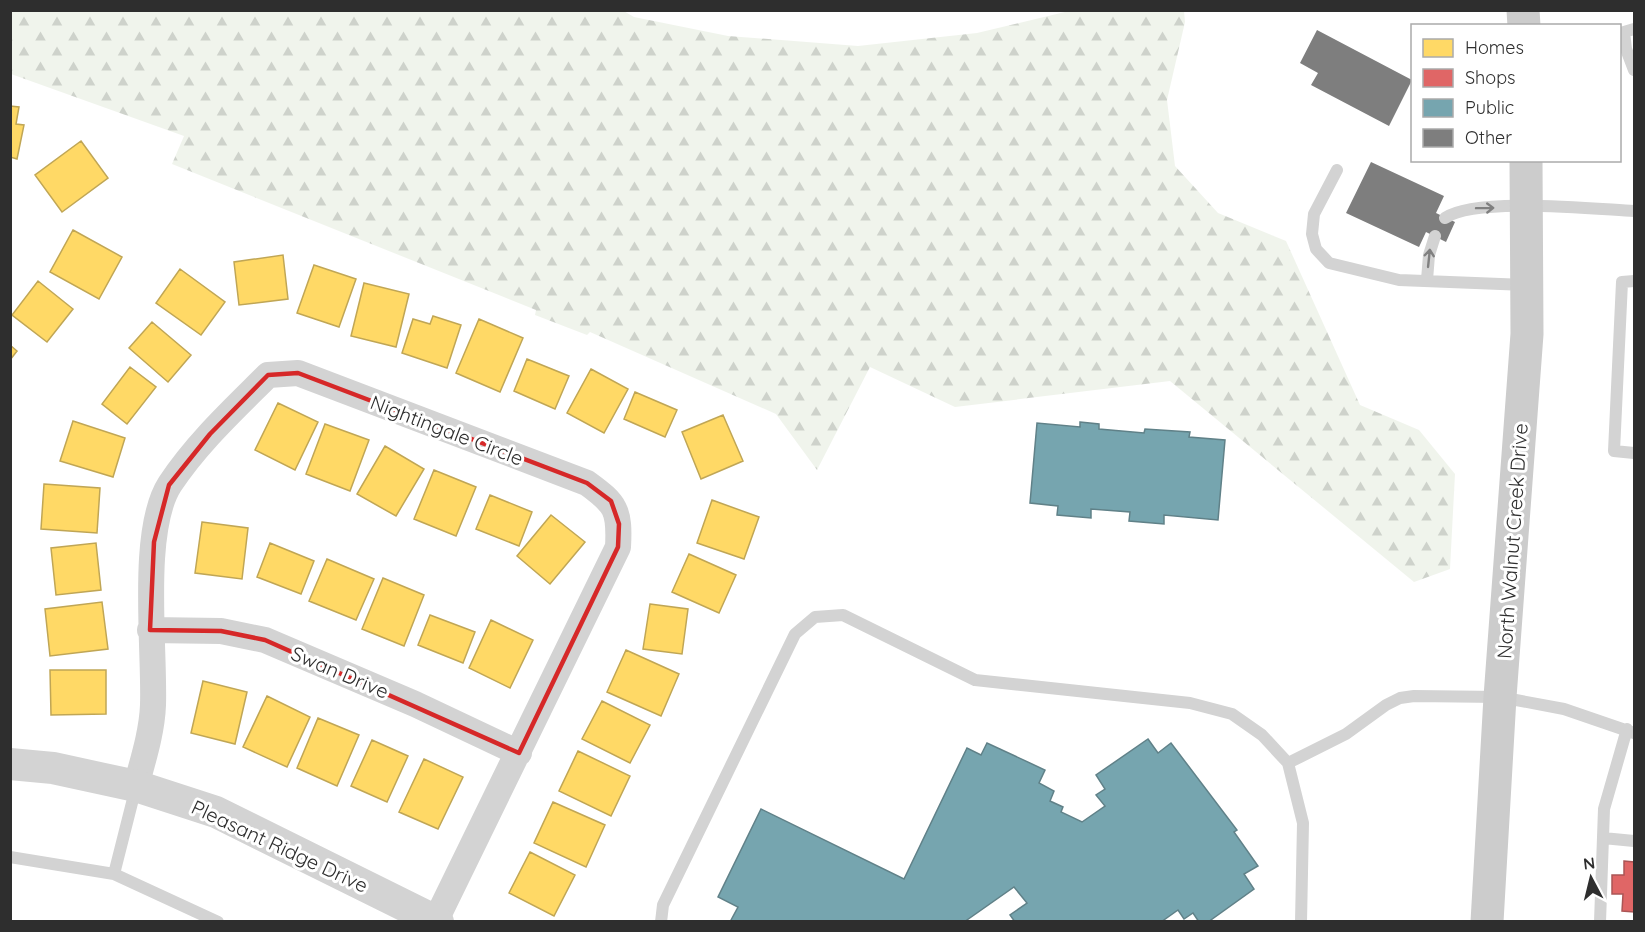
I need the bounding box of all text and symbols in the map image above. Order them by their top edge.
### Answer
legend [1411,24,1621,162]
text: Homes [1465,36,1524,59]
text: Shops [1465,66,1516,89]
text: Public [1465,96,1514,119]
text: Other [1465,126,1512,149]
one-way arrow [1474,202,1494,213]
one-way arrow [1424,248,1435,268]
street label: Nightingale Circle [367,389,527,471]
street label: North Walnut Creek Drive [1491,422,1533,660]
street label: Swan Drive [287,640,393,704]
street label: Pleasant Ridge Drive [188,794,372,898]
north arrow [1561,848,1621,908]
text: N [1582,852,1596,874]

